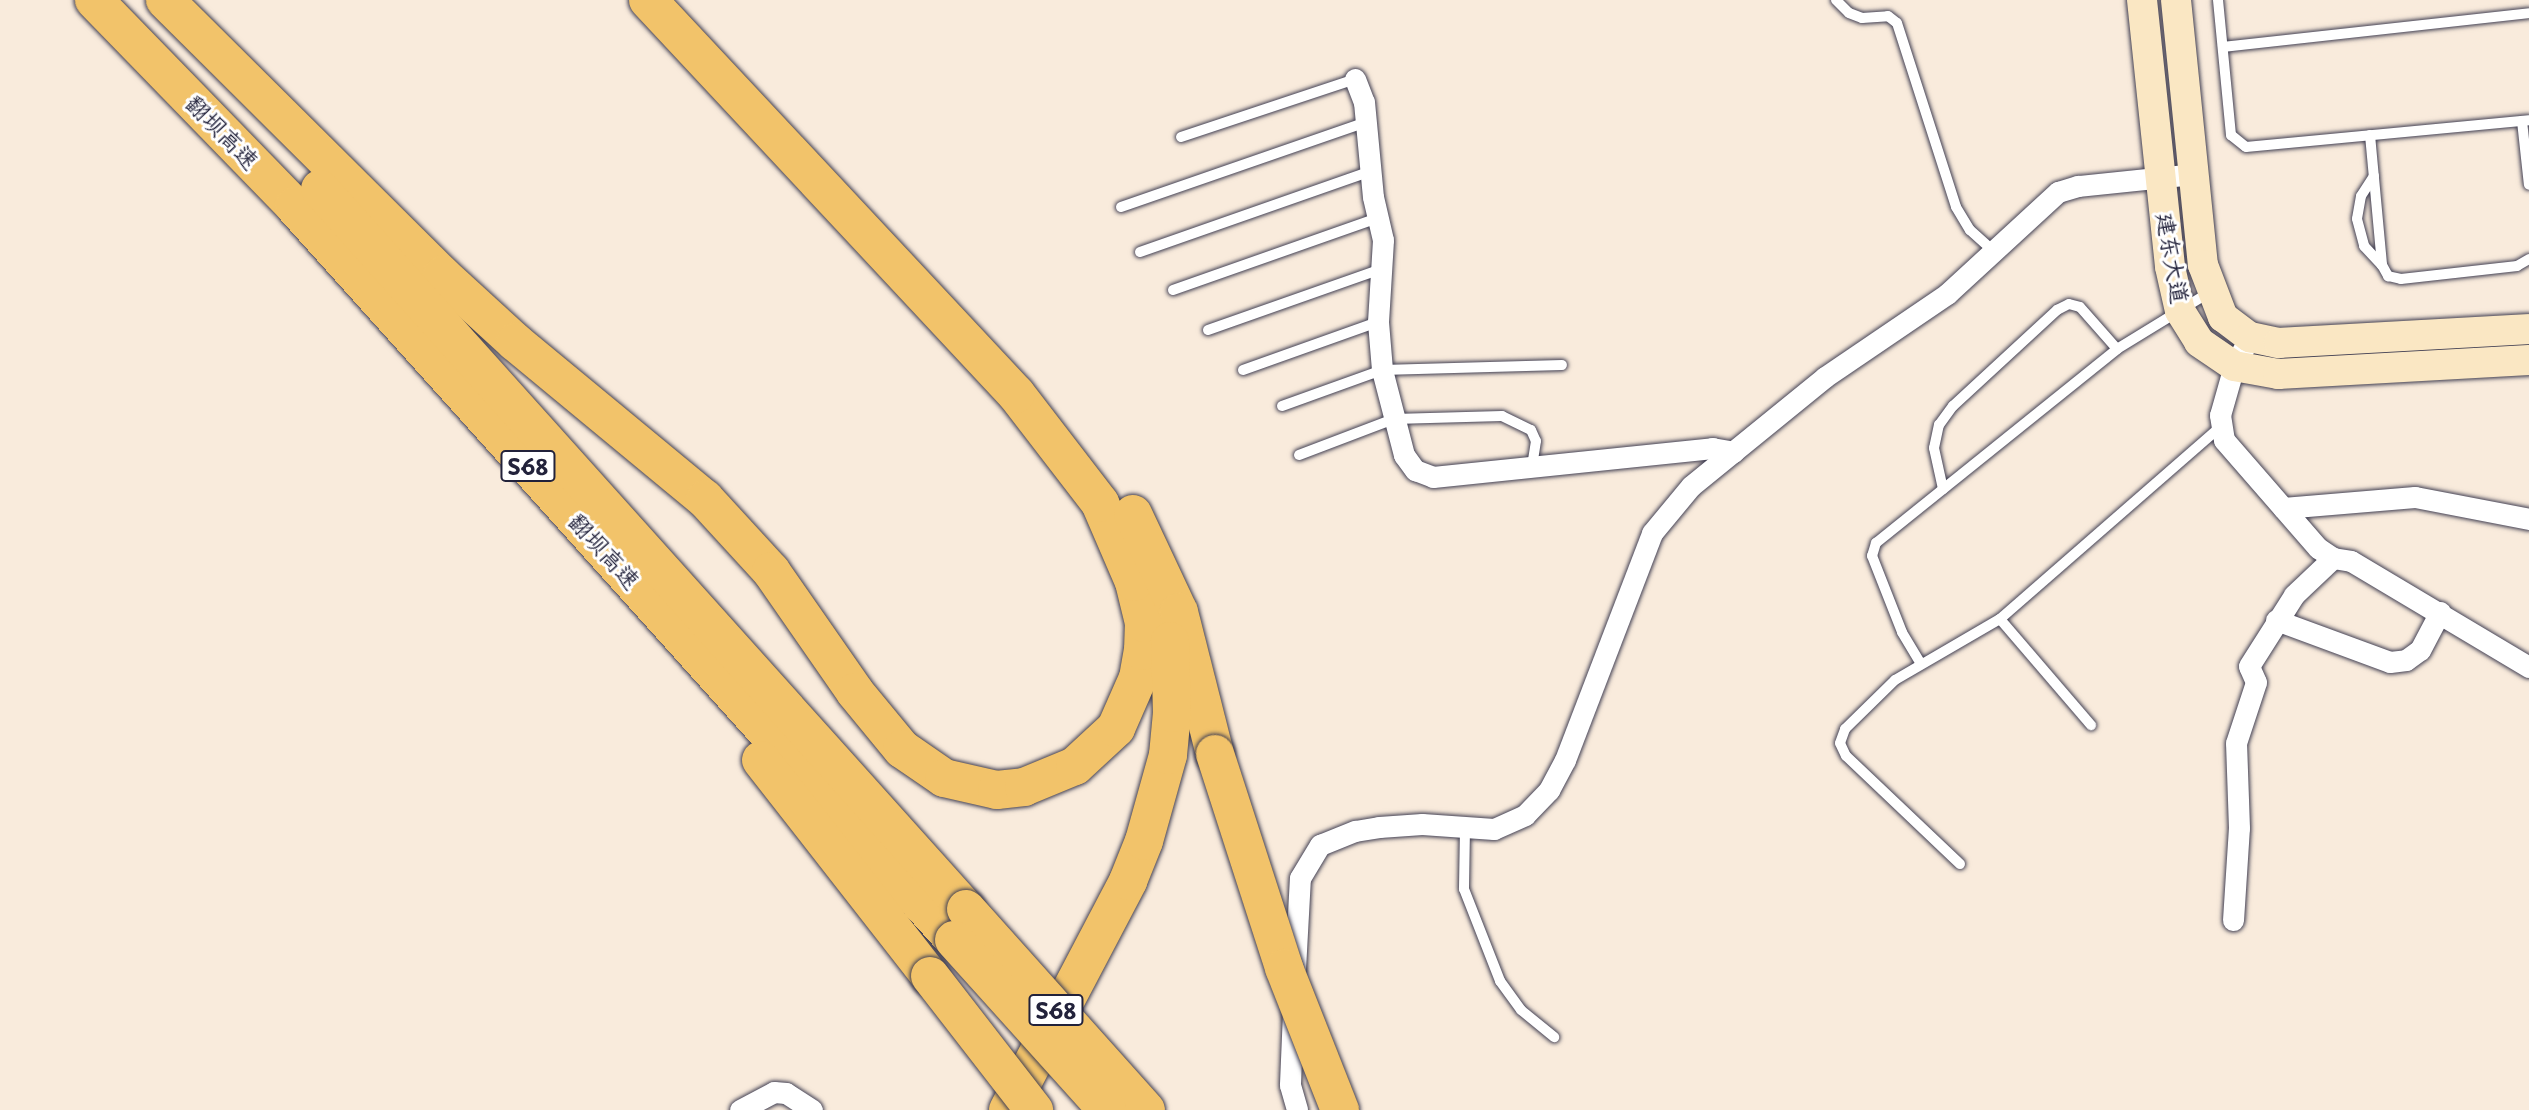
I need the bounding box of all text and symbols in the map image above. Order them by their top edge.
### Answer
street label: 翻坝高速 [181,89,265,175]
street label: 建东大道 [2151,210,2195,306]
road number: S68 [500,448,556,484]
street label: 翻坝高速 [564,508,646,594]
road number: S68 [1028,992,1084,1028]

